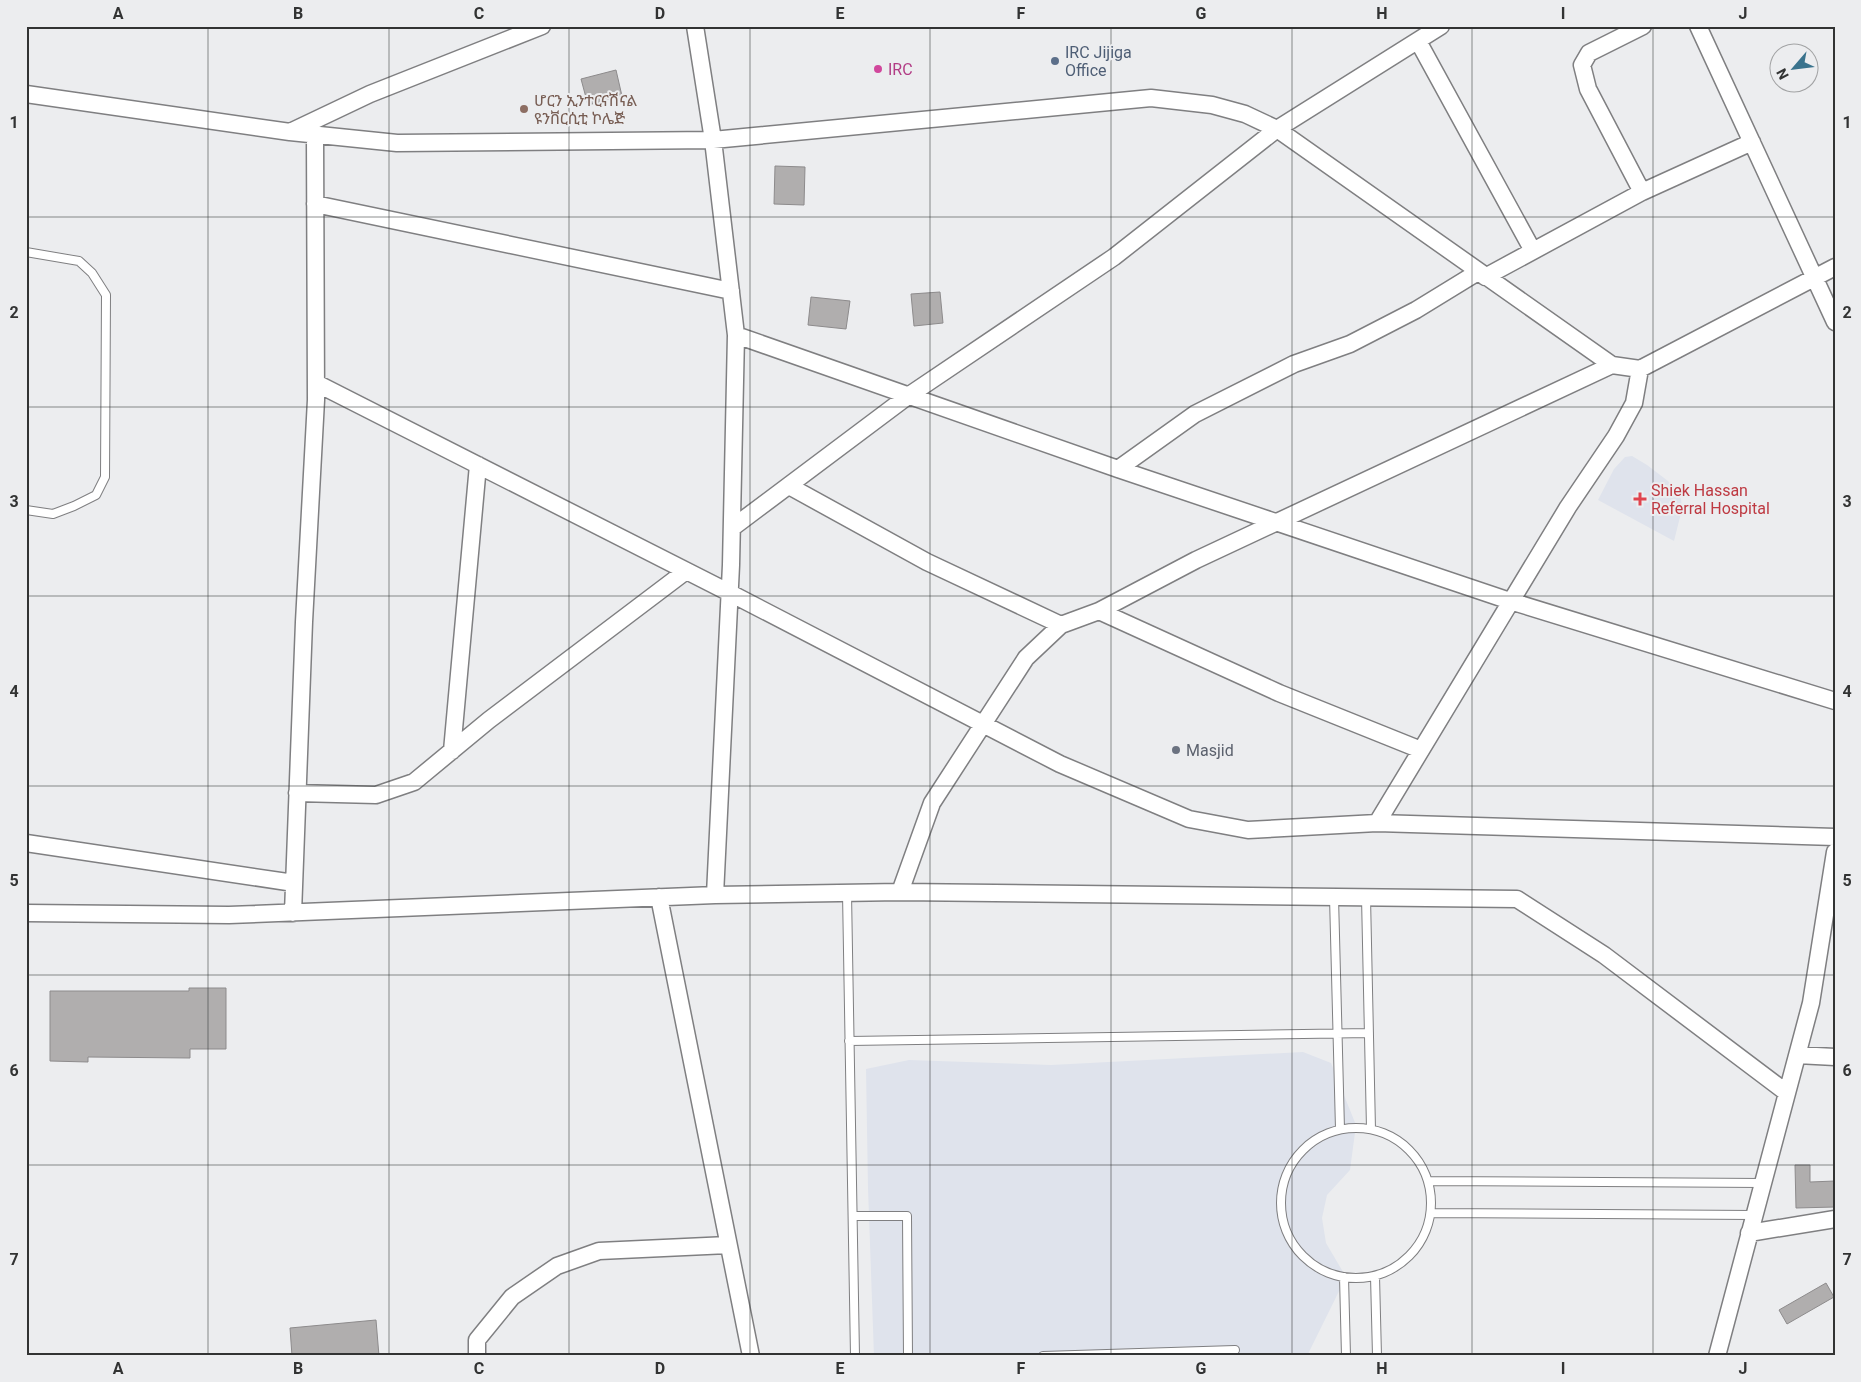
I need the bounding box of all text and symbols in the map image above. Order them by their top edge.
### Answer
text: A [113,4,124,23]
text: B [293,4,303,23]
text: C [474,4,484,23]
text: D [655,4,665,23]
text: E [836,4,845,23]
text: F [1017,4,1026,23]
text: G [1196,4,1207,23]
text: H [1376,4,1388,23]
text: I [1561,4,1565,23]
text: J [1739,4,1747,23]
north arrow [1768,42,1818,92]
place label: IRC Jijiga Office [1065,43,1132,80]
marker: IRC Jijiga Office [1049,55,1061,67]
place label: IRC [888,60,913,79]
marker: IRC [872,63,884,75]
text: N [1773,66,1792,82]
place label: ሆርን ኢንተርናሽናል ዩንቨርሲቲ ኮሌጅ [534,91,638,128]
marker: ሆርን ኢንተርናሽናል ዩንቨርሲቲ ኮሌጅ [518,103,530,115]
text: 1 [9,113,19,132]
text: 1 [1842,113,1852,132]
text: 2 [9,303,19,322]
text: 2 [1842,303,1852,322]
place label: Shiek Hassan Referral Hospital [1651,481,1770,518]
text: 3 [9,492,19,511]
marker: Shiek Hassan Referral Hospital [1633,492,1647,506]
text: 3 [1842,492,1852,511]
text: 4 [9,682,19,701]
text: 4 [1842,682,1852,701]
place label: Masjid [1186,741,1234,760]
marker: Masjid [1170,744,1182,756]
text: 5 [9,871,19,890]
text: 5 [1842,871,1852,890]
text: 6 [9,1061,19,1080]
text: 6 [1842,1061,1852,1080]
text: 7 [9,1250,19,1269]
text: 7 [1842,1250,1852,1269]
text: A [113,1359,124,1378]
text: B [293,1359,303,1378]
text: C [474,1359,484,1378]
text: D [655,1359,665,1378]
text: E [836,1359,845,1378]
text: F [1017,1359,1026,1378]
text: G [1196,1359,1207,1378]
text: H [1376,1359,1388,1378]
text: I [1561,1359,1565,1378]
text: J [1739,1359,1747,1378]

